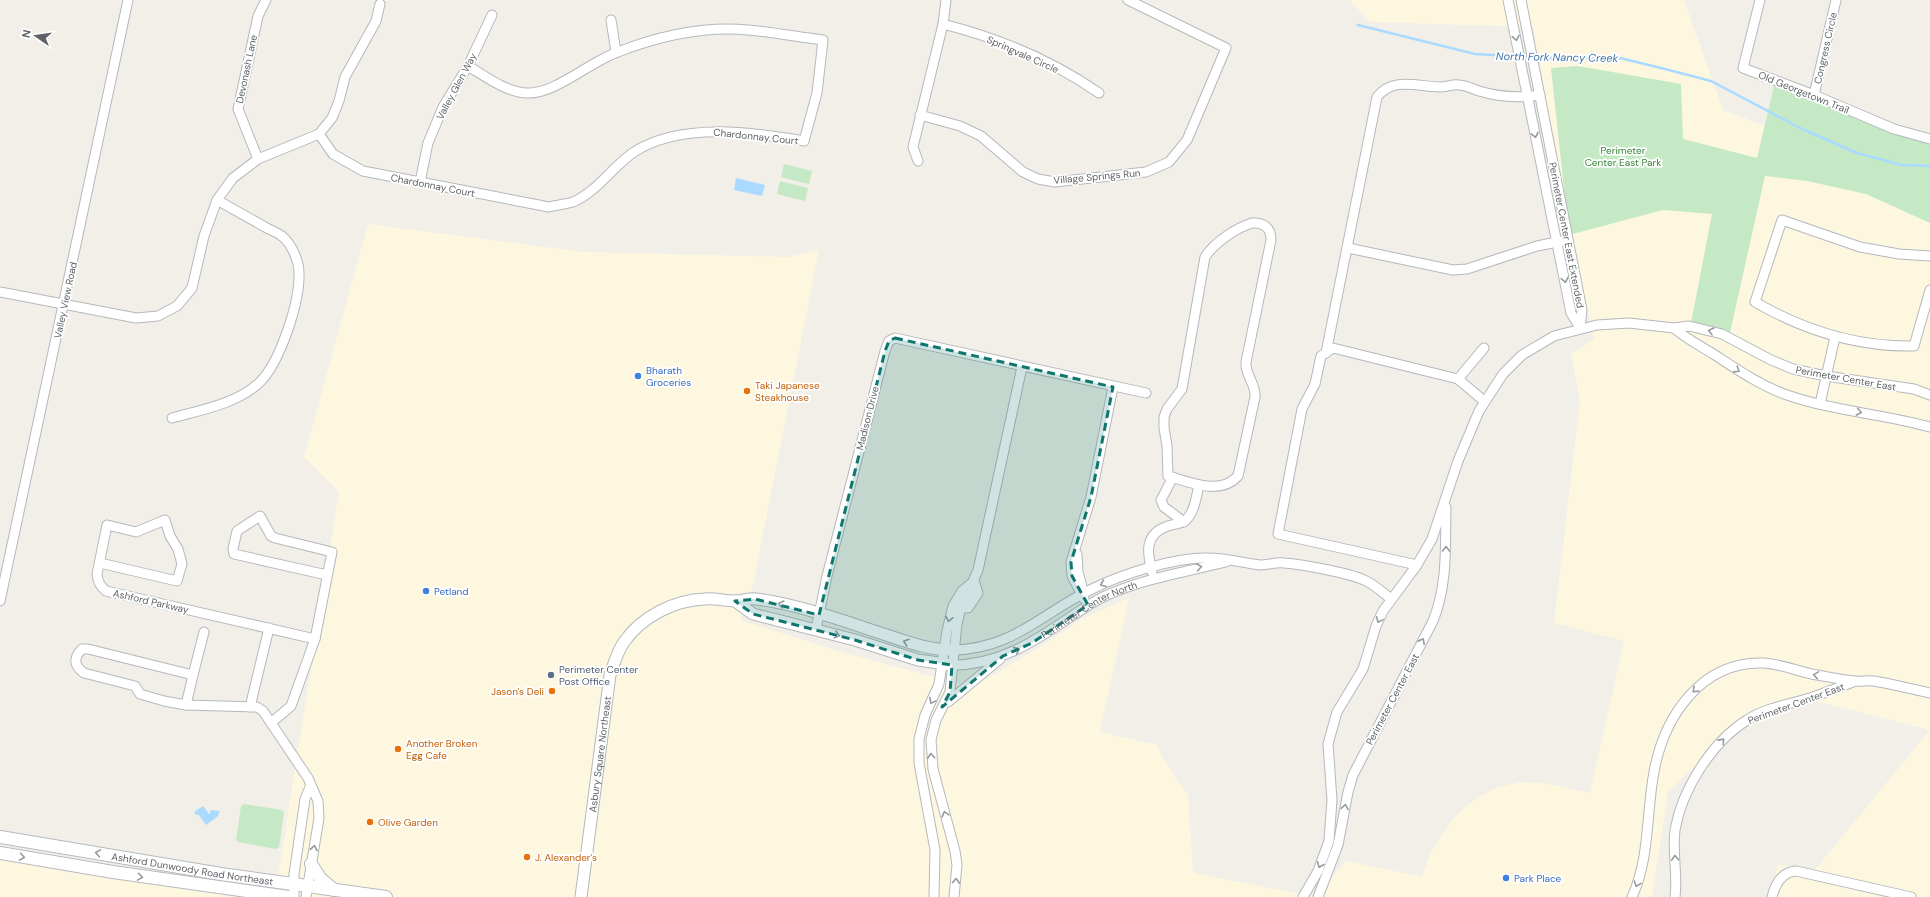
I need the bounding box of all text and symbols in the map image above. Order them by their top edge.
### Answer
street label: Congress Circle [1811,11,1840,85]
north arrow [16,16,56,56]
text: N [19,28,34,39]
street label: Devonash Lane [233,33,260,105]
street label: Springvale Circle [985,33,1061,76]
one-way arrow [1511,35,1519,41]
water label: North Fork Nancy Creek [1496,49,1619,65]
street label: Valley Glen Way [433,50,480,122]
street label: Old Georgetown Trail [1756,68,1851,117]
street label: Chardonnay Court [713,126,799,147]
one-way arrow [1531,132,1539,138]
park label: Perimeter Center East Park [1585,144,1661,169]
street label: Perimeter Center East Extended [1546,161,1587,309]
street label: Village Springs Run [1053,166,1141,187]
street label: Chardonnay Court [390,171,476,200]
street label: Valley View Road [51,261,80,340]
one-way arrow [1560,277,1568,283]
one-way arrow [1708,327,1715,336]
street label: Perimeter Center East [1795,363,1897,394]
place label: Bharath Groceries [646,364,691,389]
one-way arrow [1733,365,1740,373]
marker: Bharath Groceries [633,371,643,381]
place label: Taki Japanese Steakhouse [755,379,820,404]
street label: Madison Drive [853,384,882,452]
marker: Taki Japanese Steakhouse [742,386,752,396]
one-way arrow [1856,408,1862,416]
one-way arrow [1442,546,1450,552]
one-way arrow [1196,564,1202,572]
street label: Perimeter Center North [1039,578,1139,642]
one-way arrow [1099,579,1107,587]
place label: Petland [434,585,469,598]
street label: Ashford Parkway [112,586,190,617]
marker: Petland [421,586,431,596]
one-way arrow [778,601,784,609]
one-way arrow [1376,615,1384,623]
one-way arrow [945,616,954,622]
one-way arrow [834,630,841,639]
one-way arrow [902,638,909,646]
one-way arrow [1418,638,1425,646]
one-way arrow [1013,647,1020,655]
street label: Perimeter Center East [1363,651,1422,747]
place label: Perimeter Center Post Office [559,663,639,688]
marker: Perimeter Center Post Office [546,670,556,680]
one-way arrow [1813,671,1819,680]
street label: Perimeter Center East [1746,680,1846,727]
place label: Jason's Deli [491,685,544,698]
one-way arrow [1692,685,1700,693]
marker: Jason's Deli [547,686,557,696]
street label: Asbury Square Northeast [586,695,614,813]
one-way arrow [929,697,936,704]
place label: Another Broken Egg Cafe [406,737,478,762]
one-way arrow [1718,739,1725,746]
marker: Another Broken Egg Cafe [393,744,403,754]
one-way arrow [927,753,936,759]
one-way arrow [1340,804,1349,810]
one-way arrow [942,810,950,817]
place label: Olive Garden [378,816,438,829]
marker: Olive Garden [365,817,375,827]
one-way arrow [309,845,318,851]
one-way arrow [95,849,101,858]
street label: Ashford Dunwoody Road Northeast [111,850,274,888]
place label: J. Alexander's [535,851,597,864]
one-way arrow [19,852,25,861]
marker: J. Alexander's [522,852,532,862]
one-way arrow [1671,855,1679,861]
one-way arrow [1317,861,1325,869]
one-way arrow [137,872,143,880]
place label: Park Place [1514,872,1562,885]
marker: Park Place [1501,873,1511,883]
one-way arrow [951,878,960,884]
one-way arrow [1633,880,1642,887]

